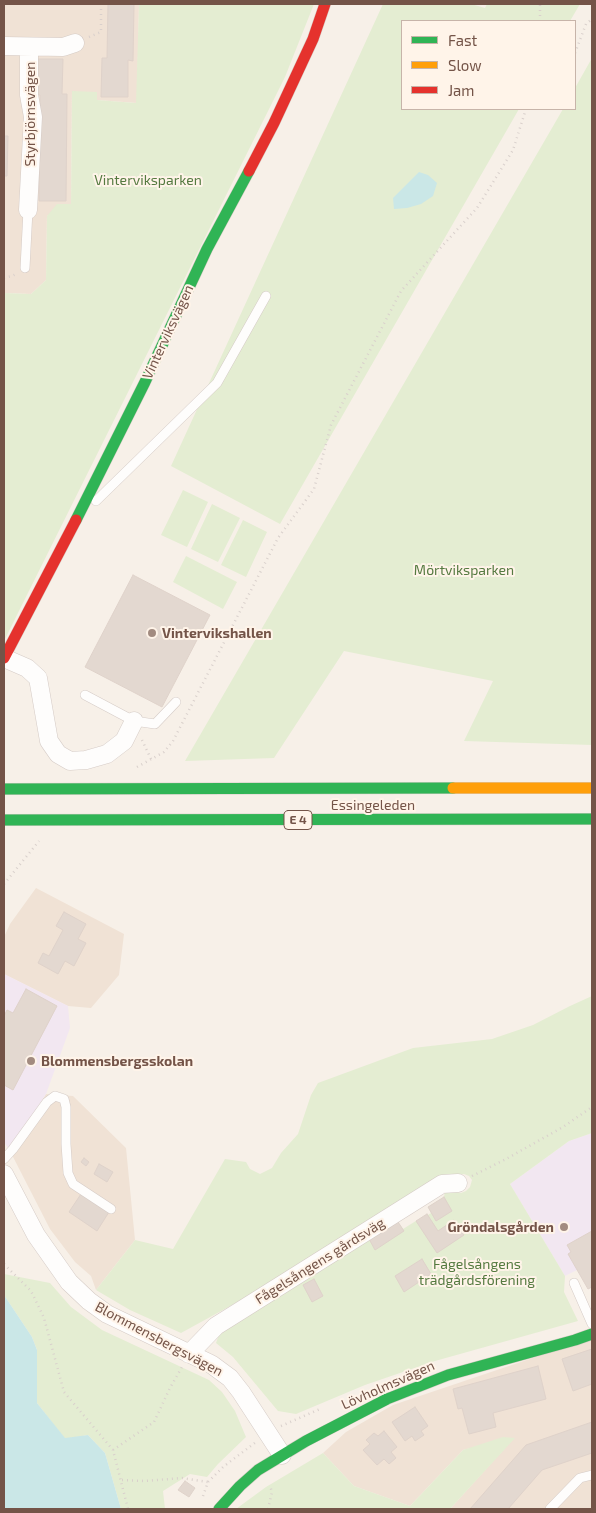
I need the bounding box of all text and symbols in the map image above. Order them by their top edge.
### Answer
legend [401,20,576,110]
text: Fast [448,31,477,49]
text: Slow [448,56,482,74]
street label: Styrbjörnsvägen [22,62,38,166]
text: Jam [448,81,474,99]
park label: Vinterviksparken [94,172,202,188]
street label: Vinterviksvägen [139,282,197,382]
park label: Mörtviksparken [414,562,514,578]
place label: Vintervikshallen [162,625,272,641]
marker: Vintervikshallen [146,627,158,639]
street label: Essingeleden [331,797,415,813]
road number: E 4 [284,810,312,830]
place label: Blommensbergsskolan [41,1053,193,1069]
marker: Blommensbergsskolan [25,1055,37,1067]
street label: Fågelsångens gårdsväg [252,1214,388,1308]
place label: Gröndalsgården [447,1219,554,1235]
marker: Gröndalsgården [558,1221,570,1233]
park label: Fågelsångens trädgårdsförening [419,1256,535,1288]
street label: Blommensbergsvägen [92,1298,226,1380]
street label: Lövholmsvägen [339,1357,437,1413]

